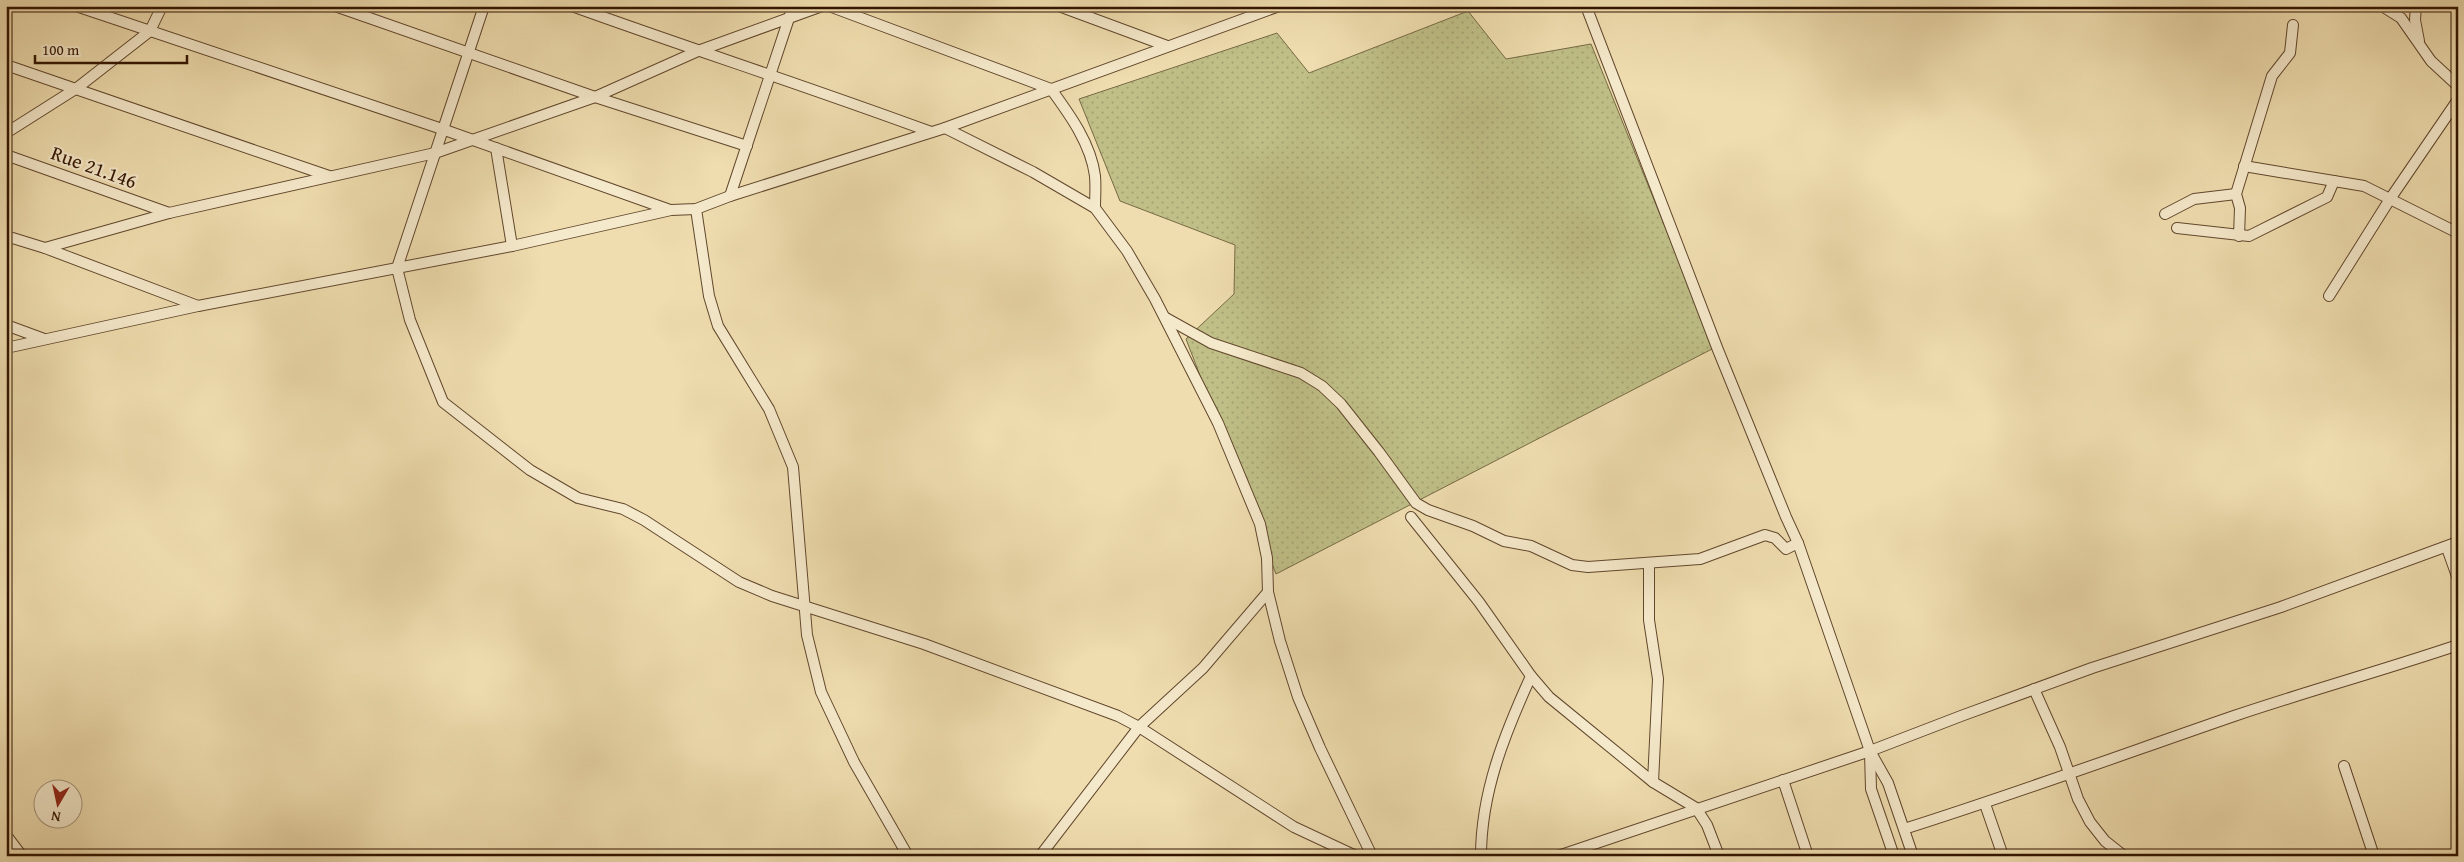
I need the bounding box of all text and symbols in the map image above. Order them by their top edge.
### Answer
scale bar [35,32,188,64]
text: 100 m [42,39,80,60]
street label: Rue 21.146 [47,138,141,195]
north arrow [32,780,82,830]
text: N [49,806,62,827]

